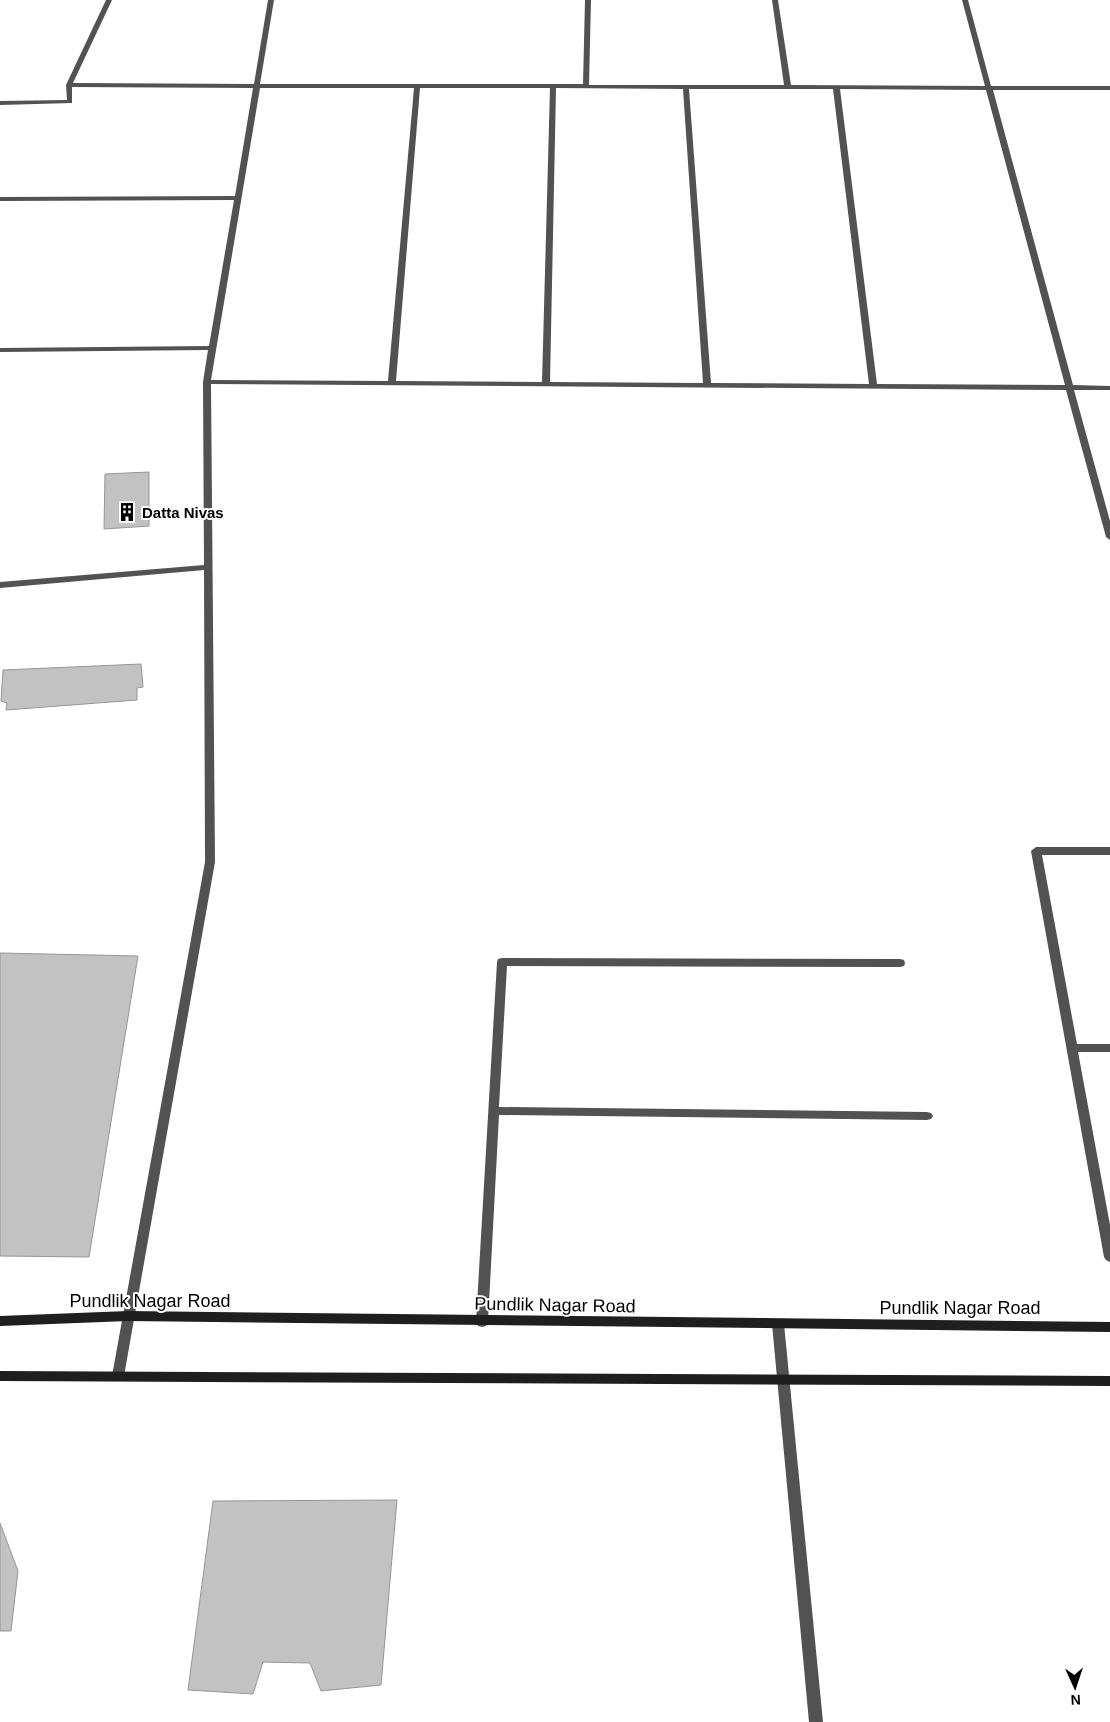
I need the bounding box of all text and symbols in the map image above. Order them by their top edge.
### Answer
building icon: Datta Nivas [116,501,138,523]
place label: Datta Nivas [142,504,224,521]
street label: Pundlik Nagar Road [69,1291,231,1311]
street label: Pundlik Nagar Road [474,1294,636,1316]
street label: Pundlik Nagar Road [879,1298,1041,1318]
north arrow [1050,1662,1100,1712]
text: N [1070,1692,1081,1708]

